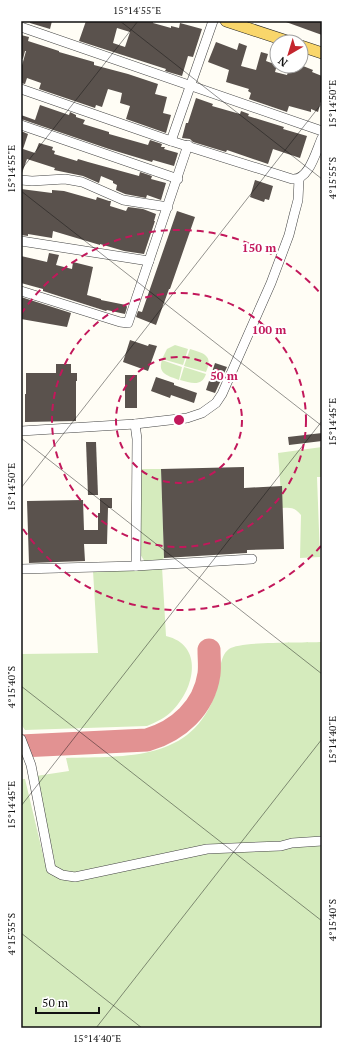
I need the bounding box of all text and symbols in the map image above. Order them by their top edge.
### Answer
text: 15°14'55"E [113,4,161,17]
north arrow [269,34,309,74]
text: N [275,53,290,70]
text: 15°14'50"E [326,80,339,128]
text: 15°14'55"E [5,145,18,193]
text: 4°15'55"S [326,157,339,199]
text: 150 m [242,240,276,255]
text: 100 m [252,322,286,337]
text: 50 m [210,368,238,383]
text: 15°14'45"E [326,398,339,446]
centre of rings [172,413,186,427]
text: 15°14'50"E [5,463,18,511]
text: 4°15'40"S [5,666,18,708]
text: 15°14'40"E [326,716,339,764]
text: 15°14'45"E [5,781,18,829]
text: 4°15'40"S [326,899,339,941]
text: 4°15'35"S [5,913,18,955]
scale bar [36,989,99,1015]
text: 50 m [42,995,69,1010]
text: 15°14'40"E [73,1032,121,1045]

